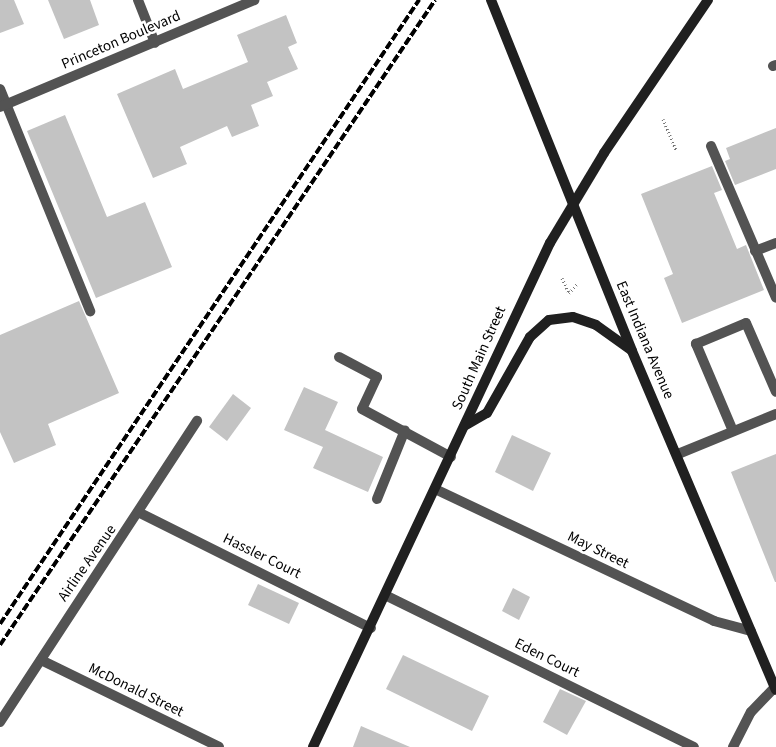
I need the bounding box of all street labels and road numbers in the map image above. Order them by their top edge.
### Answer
street label: Princeton Boulevard [59,7,183,73]
street label: East Indiana Avenue [612,278,678,402]
street label: South Main Street [448,303,510,413]
street label: Airline Avenue [54,521,120,605]
street label: May Street [564,527,632,573]
street label: Hassler Court [220,529,304,583]
street label: Eden Court [512,635,582,681]
street label: McDonald Street [85,659,187,721]

